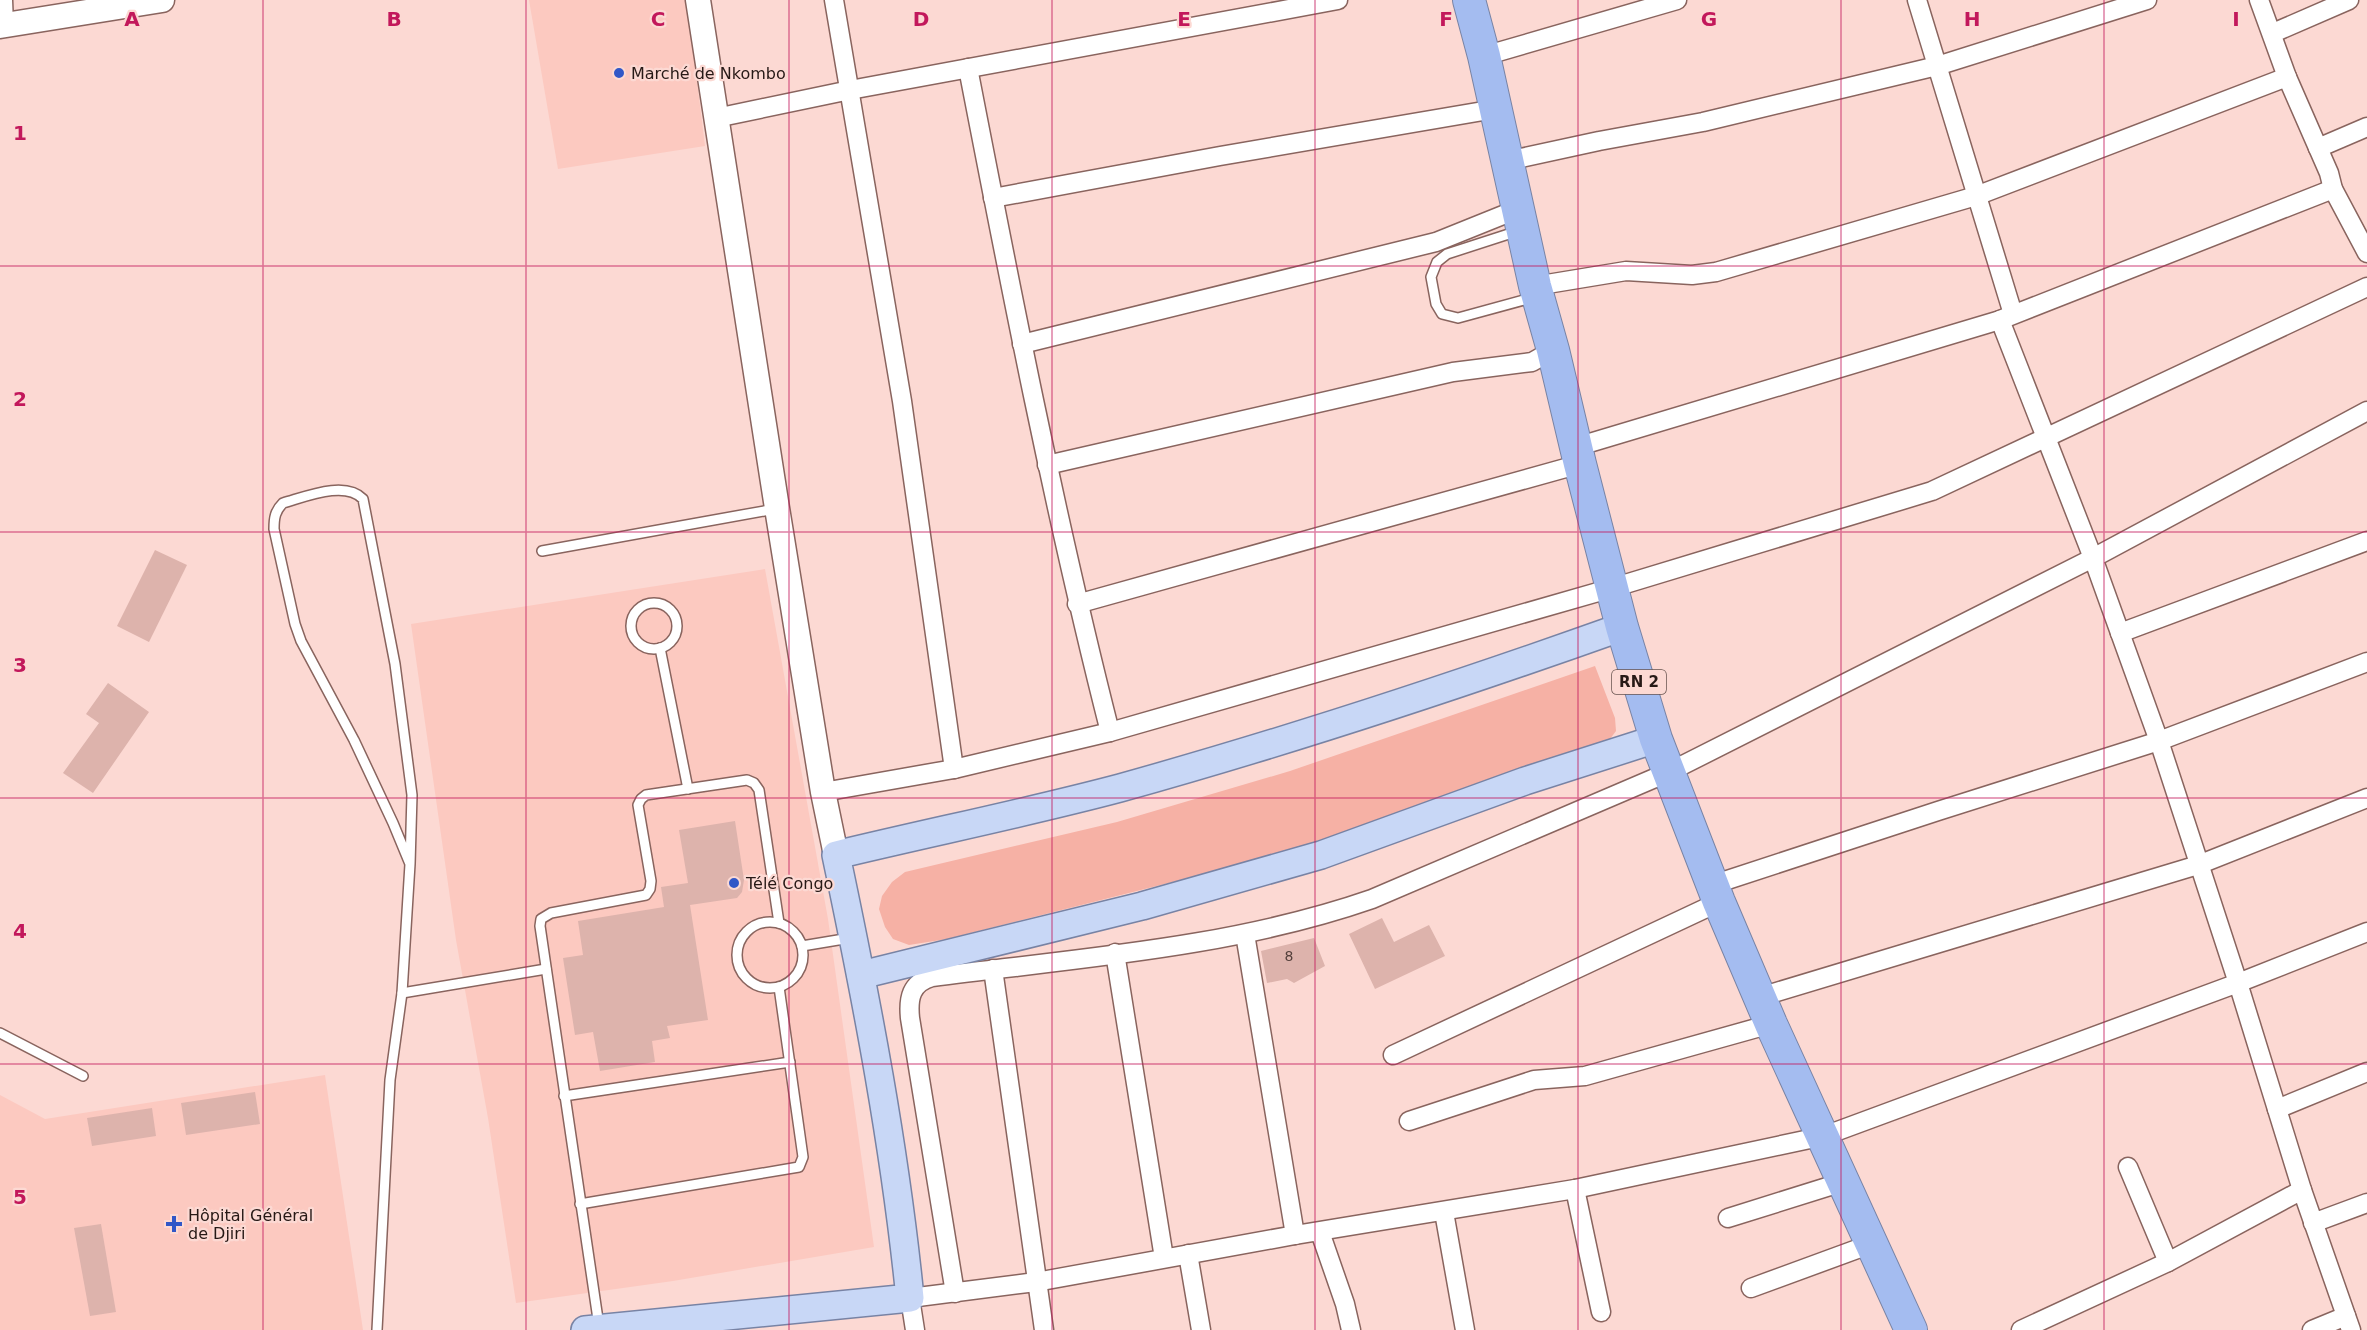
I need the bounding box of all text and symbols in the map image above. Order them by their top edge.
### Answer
text: A [124,7,140,31]
text: B [386,7,402,31]
text: C [651,7,665,31]
text: D [913,7,929,31]
text: E [1177,7,1191,31]
text: F [1439,7,1453,31]
text: G [1701,7,1717,31]
text: H [1964,7,1980,31]
text: I [2232,7,2240,31]
place label: Marché de Nkombo [631,64,786,83]
marker: Marché de Nkombo [612,66,626,80]
text: 1 [13,121,27,145]
text: 2 [13,387,27,411]
text: 3 [13,653,27,677]
road number: RN 2 [1612,670,1666,694]
place label: Télé Congo [745,874,833,893]
marker: Télé Congo [727,876,741,890]
text: 4 [13,919,27,943]
house number: 8 [1285,948,1293,964]
text: 5 [13,1185,27,1209]
place label: Hôpital Général de Djiri [188,1206,313,1243]
marker: Hôpital Général de Djiri [165,1215,183,1233]

